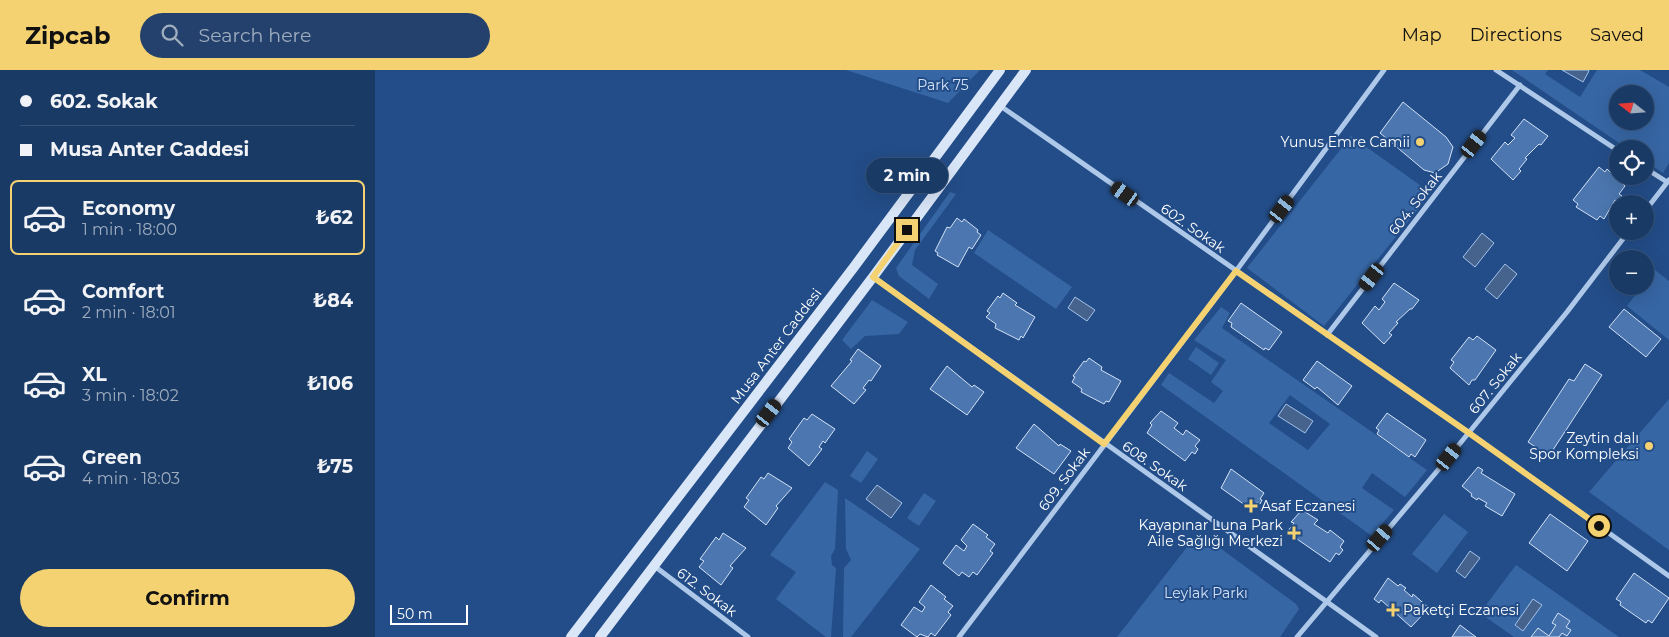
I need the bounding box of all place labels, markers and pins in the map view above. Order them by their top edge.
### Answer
place label: Yunus Emre Camii [1281,133,1410,151]
marker: Yunus Emre Camii [1414,136,1426,148]
place label: Zeytin dalı Spor Kompleksi [1529,429,1639,463]
marker: Zeytin dalı Spor Kompleksi [1643,440,1655,452]
place label: Asaf Eczanesi [1261,497,1355,515]
marker: Asaf Eczanesi [1245,500,1257,512]
place label: Kayapınar Luna Park Aile Sağlığı Merkezi [1138,516,1284,550]
marker: Kayapınar Luna Park Aile Sağlığı Merkezi [1287,526,1301,540]
place label: Paketçi Eczanesi [1403,601,1519,619]
marker: Paketçi Eczanesi [1387,604,1399,616]

